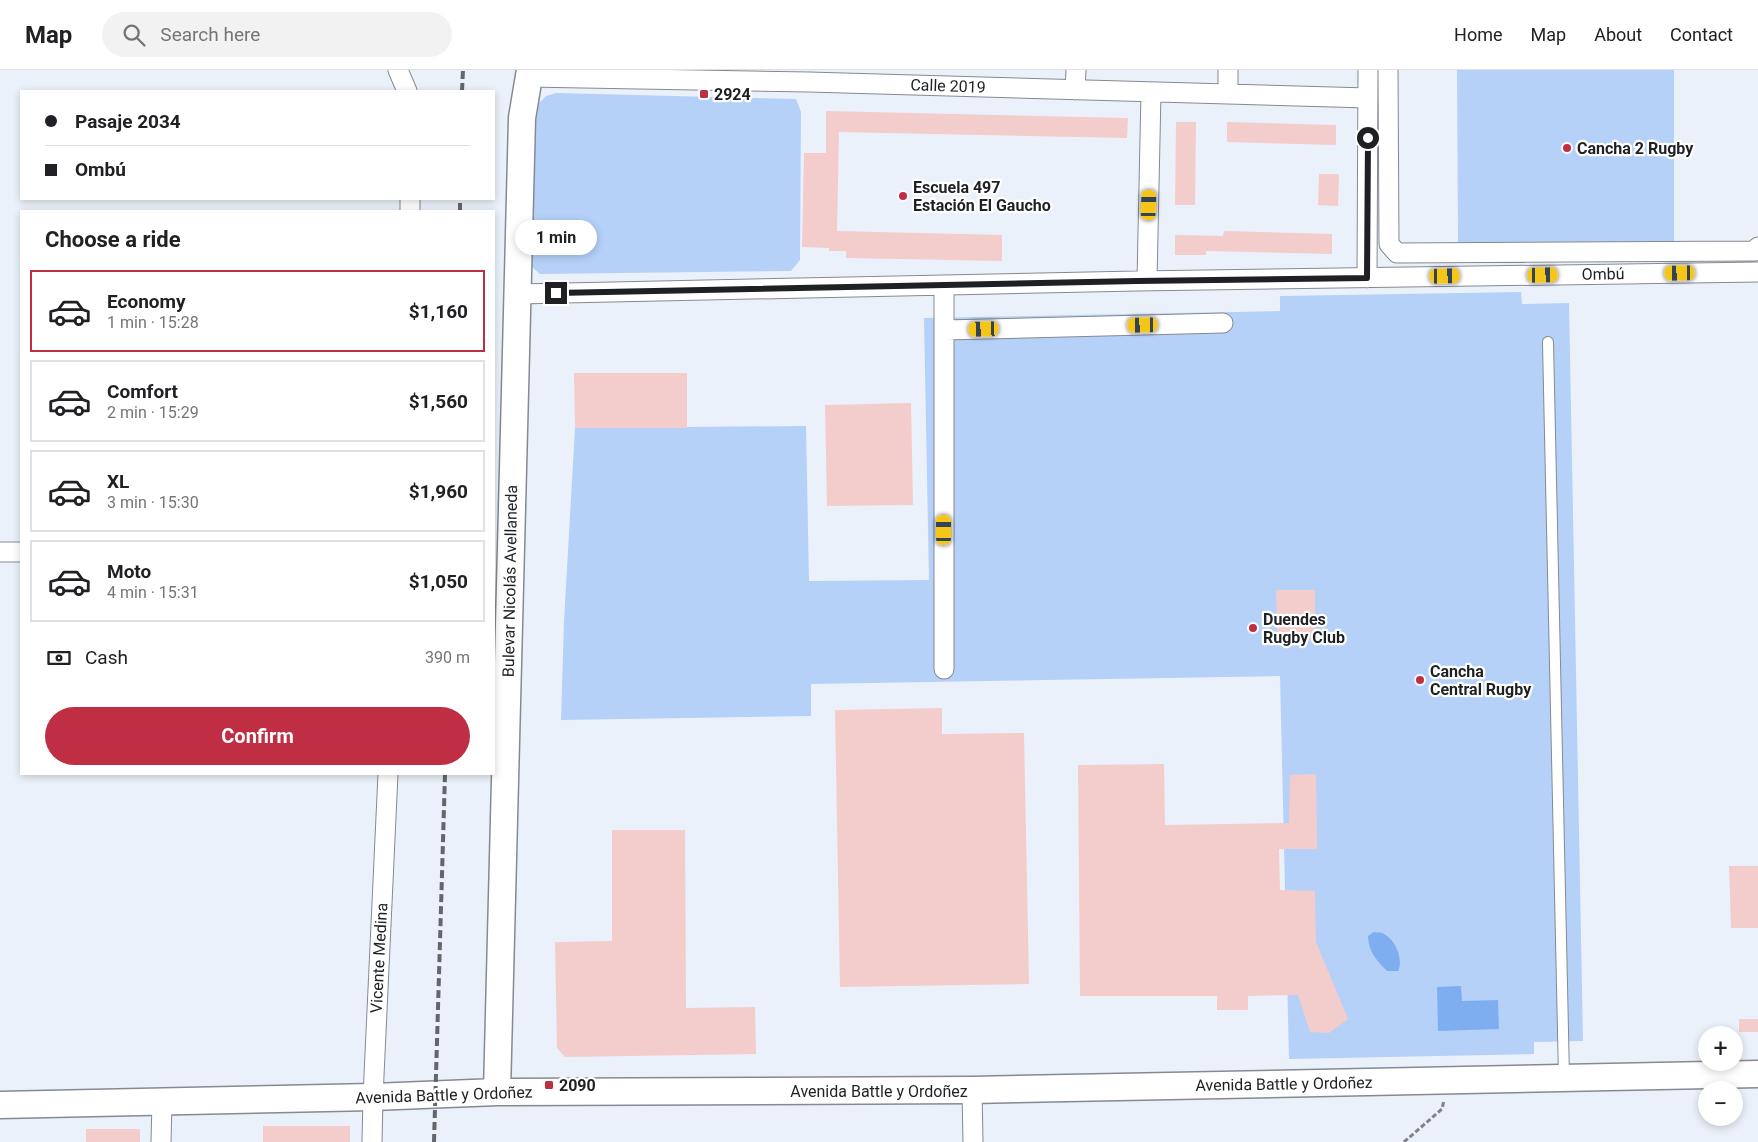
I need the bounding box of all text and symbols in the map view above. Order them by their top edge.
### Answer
search box [102,12,452,57]
text: Map [25,21,72,49]
icon: search [120,21,148,49]
text: Search here [160,23,260,46]
text: Home [1454,24,1503,45]
text: Map [1531,24,1566,45]
text: About [1594,24,1642,45]
text: Contact [1670,24,1733,45]
street label: Calle 2019 [910,75,986,97]
place label: 2924 [714,85,751,104]
marker: 2924 [698,88,710,100]
text: Pasaje 2034 [75,110,181,133]
route start [1357,127,1379,149]
place label: Cancha 2 Rugby [1577,139,1694,158]
marker: Cancha 2 Rugby [1561,142,1573,154]
text: Ombú [75,158,126,181]
place label: Escuela 497 Estación El Gaucho [913,178,1051,215]
marker: Escuela 497 Estación El Gaucho [897,190,909,202]
car [1140,190,1157,220]
callout: 1 min [515,220,597,256]
text: Choose a ride [45,227,181,252]
text: 1 min [536,228,576,247]
street label: Ombú [1581,264,1625,284]
car [1664,265,1695,281]
car [1527,267,1558,283]
car [1429,268,1460,284]
route end [545,282,567,304]
icon: car [47,289,92,334]
text: Economy [107,290,186,313]
text: $1,160 [409,300,468,323]
text: 1 min · 15:28 [107,313,199,332]
car [1127,317,1158,333]
car [968,321,999,337]
icon: car [47,379,92,424]
text: Comfort [107,380,178,403]
text: $1,560 [409,390,468,413]
text: 2 min · 15:29 [107,403,199,422]
icon: car [47,469,92,514]
text: XL [107,470,129,493]
text: $1,960 [409,480,468,503]
street label: Bulevar Nicolás Avellaneda [499,485,521,677]
text: 3 min · 15:30 [107,493,199,512]
car [936,515,951,545]
icon: car [47,559,92,604]
text: Moto [107,560,151,583]
text: $1,050 [409,570,468,593]
text: 4 min · 15:31 [107,583,199,602]
place label: Duendes Rugby Club [1263,610,1345,647]
marker: Duendes Rugby Club [1247,622,1259,634]
icon: cash [45,644,73,672]
text: Cash [85,646,128,669]
text: 390 m [425,648,470,667]
place label: Cancha Central Rugby [1430,662,1532,699]
marker: Cancha Central Rugby [1414,674,1426,686]
button: Confirm [45,707,470,765]
street label: Vicente Medina [367,902,391,1014]
map controls [1698,1026,1743,1126]
button: + [1698,1026,1743,1071]
street label: Avenida Battle y Ordoñez [1195,1073,1373,1095]
place label: 2090 [559,1076,596,1095]
marker: 2090 [543,1079,555,1091]
button: − [1698,1081,1743,1126]
street label: Avenida Battle y Ordoñez [355,1082,533,1108]
street label: Avenida Battle y Ordoñez [790,1082,968,1101]

